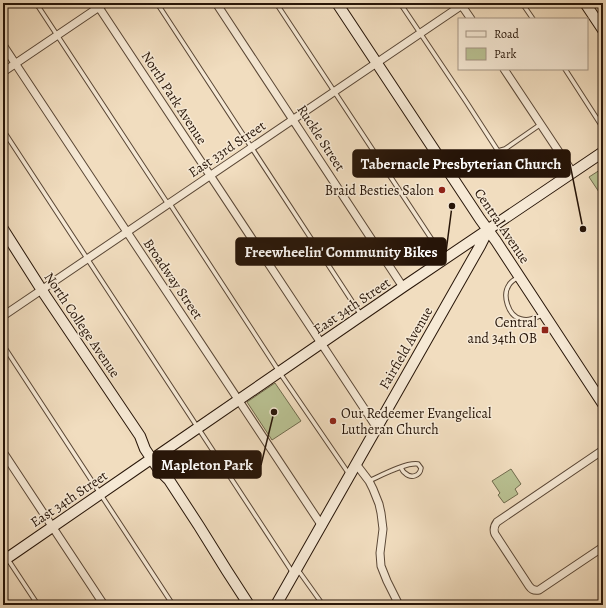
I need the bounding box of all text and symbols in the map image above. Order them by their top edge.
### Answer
legend [458,18,588,70]
text: Road [494,26,520,42]
text: Park [494,46,517,62]
street label: North Park Avenue [137,48,211,148]
street label: Ruckle Street [292,101,350,175]
street label: East 33rd Street [185,116,270,182]
callout: Tabernacle Presbyterian Church [353,150,570,177]
text: Tabernacle Presbyterian Church [361,154,561,174]
place label: Braid Besties Salon [325,181,434,200]
marker: Braid Besties Salon [437,185,447,195]
street label: Central Avenue [470,185,534,267]
street label: Broadway Street [139,235,207,324]
callout: Freewheelin' Community Bikes [236,238,446,265]
text: Freewheelin' Community Bikes [244,242,438,262]
street label: North College Avenue [40,269,124,381]
street label: East 34th Street [310,273,395,339]
street label: Fairfield Avenue [375,303,437,393]
place label: Central and 34th OB [467,313,538,348]
marker: Central and 34th OB [540,325,550,335]
place label: Our Redeemer Evangelical Lutheran Church [341,404,492,439]
marker: Our Redeemer Evangelical Lutheran Church [328,416,338,426]
callout: Mapleton Park [153,451,261,478]
text: Mapleton Park [161,455,253,475]
street label: East 34th Street [27,466,112,532]

